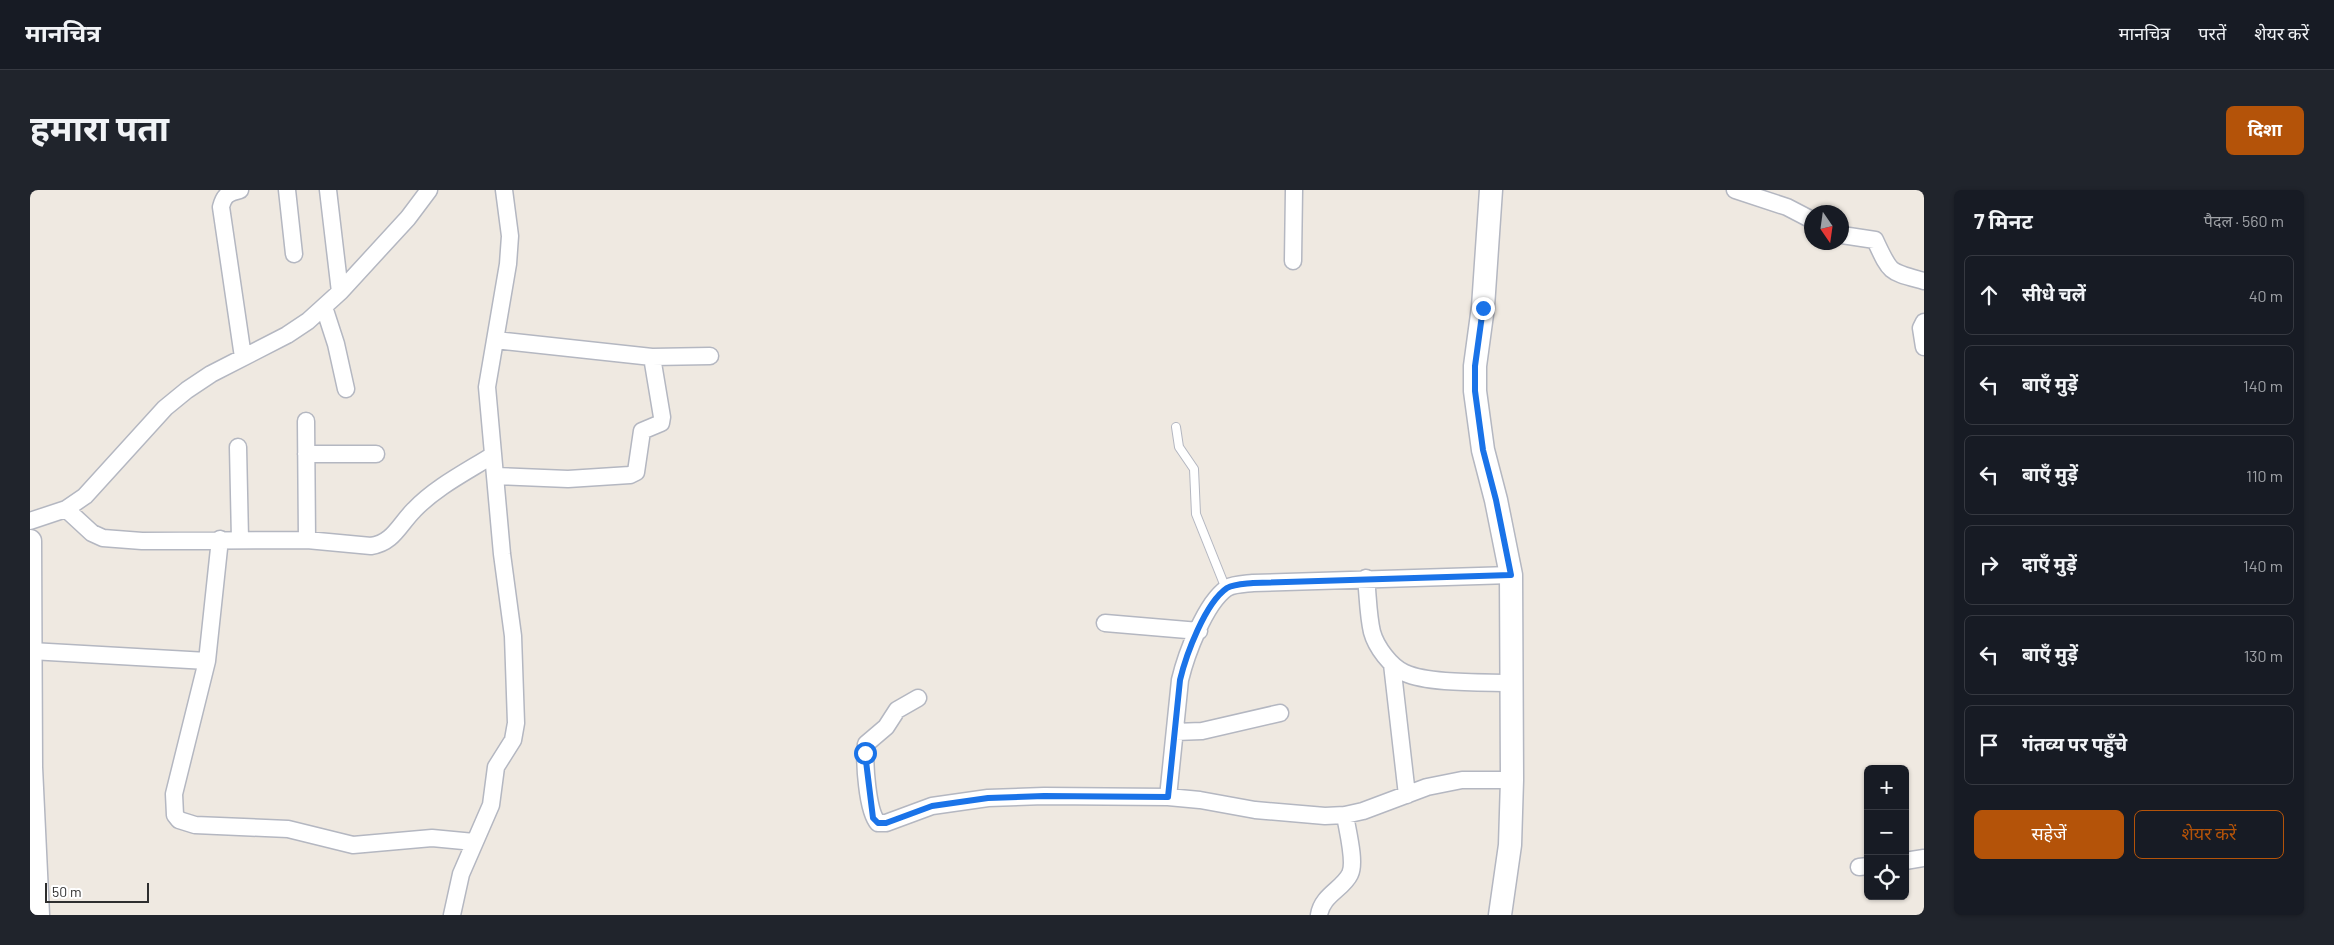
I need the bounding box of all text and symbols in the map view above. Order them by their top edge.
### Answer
text: मानचित्र [25,18,101,47]
text: मानचित्र [2119,22,2170,44]
text: परतें [2198,22,2226,44]
text: शेयर करें [2254,22,2309,44]
text: हमारा पता [30,106,169,148]
button: दिशा [2226,106,2304,155]
north arrow [1804,205,1849,250]
text: 7 मिनट [1974,208,2033,233]
text: पैदल · 560 m [2204,211,2284,230]
icon: ahead [1975,281,2003,309]
text: सीधे चलें [2022,282,2086,305]
text: 40 m [2249,286,2283,305]
route end [1472,297,1495,320]
icon: left [1975,371,2003,399]
text: बाएँ मुड़ें [2022,372,2078,395]
text: 140 m [2243,376,2283,395]
icon: left [1975,461,2003,489]
text: बाएँ मुड़ें [2022,462,2078,485]
text: 110 m [2246,466,2283,485]
icon: right [1975,551,2003,579]
text: दाएँ मुड़ें [2022,552,2077,575]
text: 140 m [2243,556,2283,575]
icon: left [1975,641,2003,669]
text: बाएँ मुड़ें [2022,642,2078,665]
text: 130 m [2244,646,2283,665]
icon: arrive [1975,731,2003,759]
text: गंतव्य पर पहुँचे [2022,732,2127,755]
route start [854,742,877,765]
map controls [1864,765,1909,900]
button: + [1864,765,1909,810]
button: − [1864,810,1909,855]
button: सहेजें [1974,810,2124,859]
button: शेयर करें [2134,810,2284,859]
button: locate [1864,855,1909,900]
scale bar [45,880,149,903]
text: 50 m [52,883,81,900]

